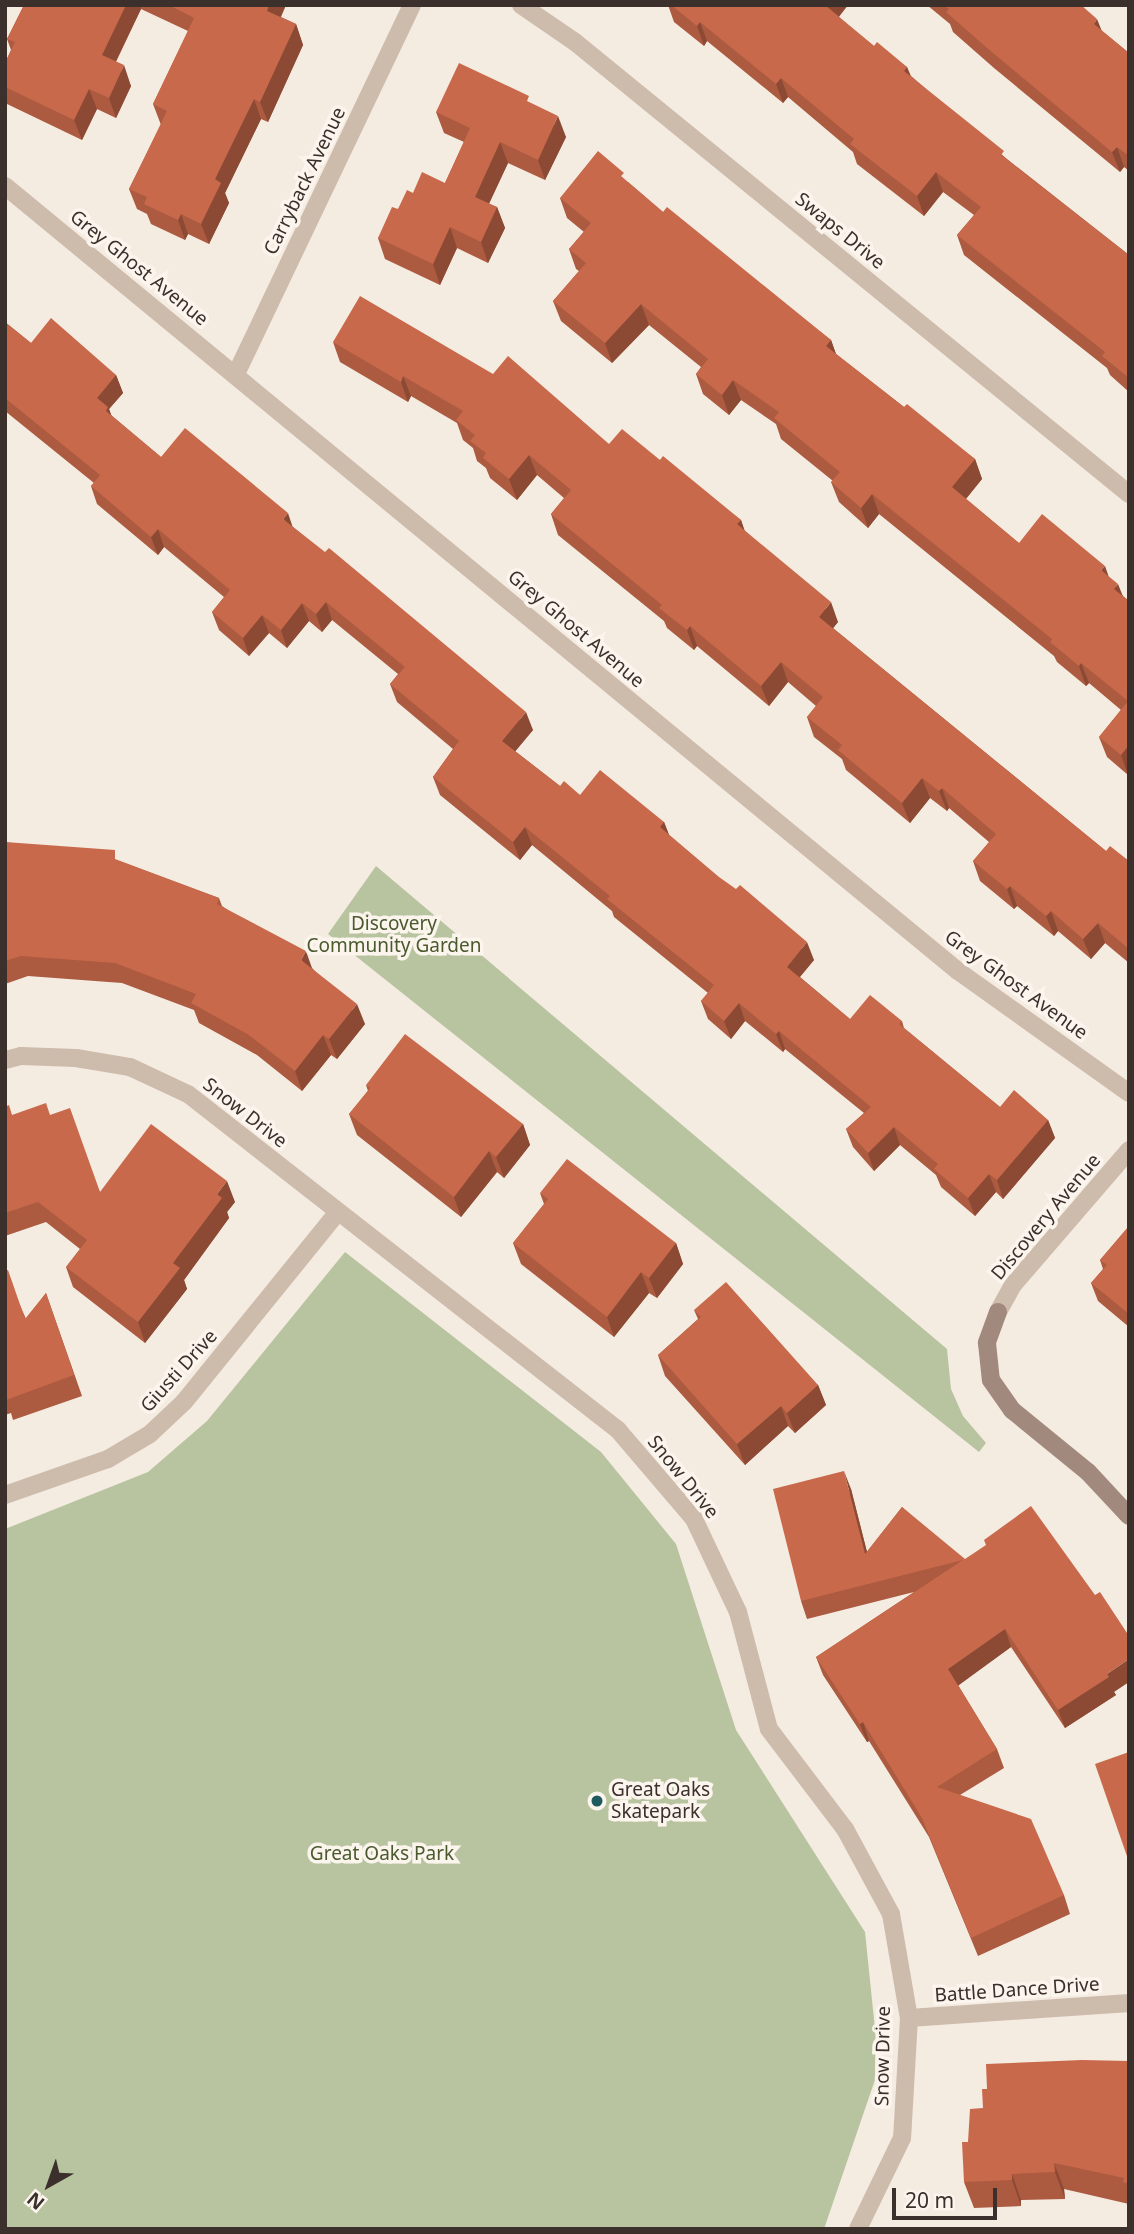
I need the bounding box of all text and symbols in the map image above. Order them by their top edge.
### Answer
street label: Carryback Avenue [259,104,351,258]
street label: Swaps Drive [791,188,889,274]
street label: Grey Ghost Avenue [65,205,213,331]
street label: Grey Ghost Avenue [503,565,649,693]
park label: Discovery Community Garden [306,913,482,957]
street label: Grey Ghost Avenue [940,926,1092,1044]
street label: Snow Drive [199,1073,291,1153]
street label: Discovery Avenue [987,1149,1105,1285]
street label: Giusti Drive [136,1325,222,1417]
street label: Snow Drive [643,1431,723,1523]
place label: Great Oaks Skatepark [611,1779,710,1823]
marker: Great Oaks Skatepark [589,1793,605,1809]
park label: Great Oaks Park [310,1843,454,1865]
street label: Battle Dance Drive [934,1973,1100,2007]
street label: Snow Drive [871,2006,895,2106]
north arrow [14,2150,84,2220]
scale bar [896,2174,1001,2218]
text: N [21,2186,50,2216]
text: 20 m [905,2186,954,2214]

